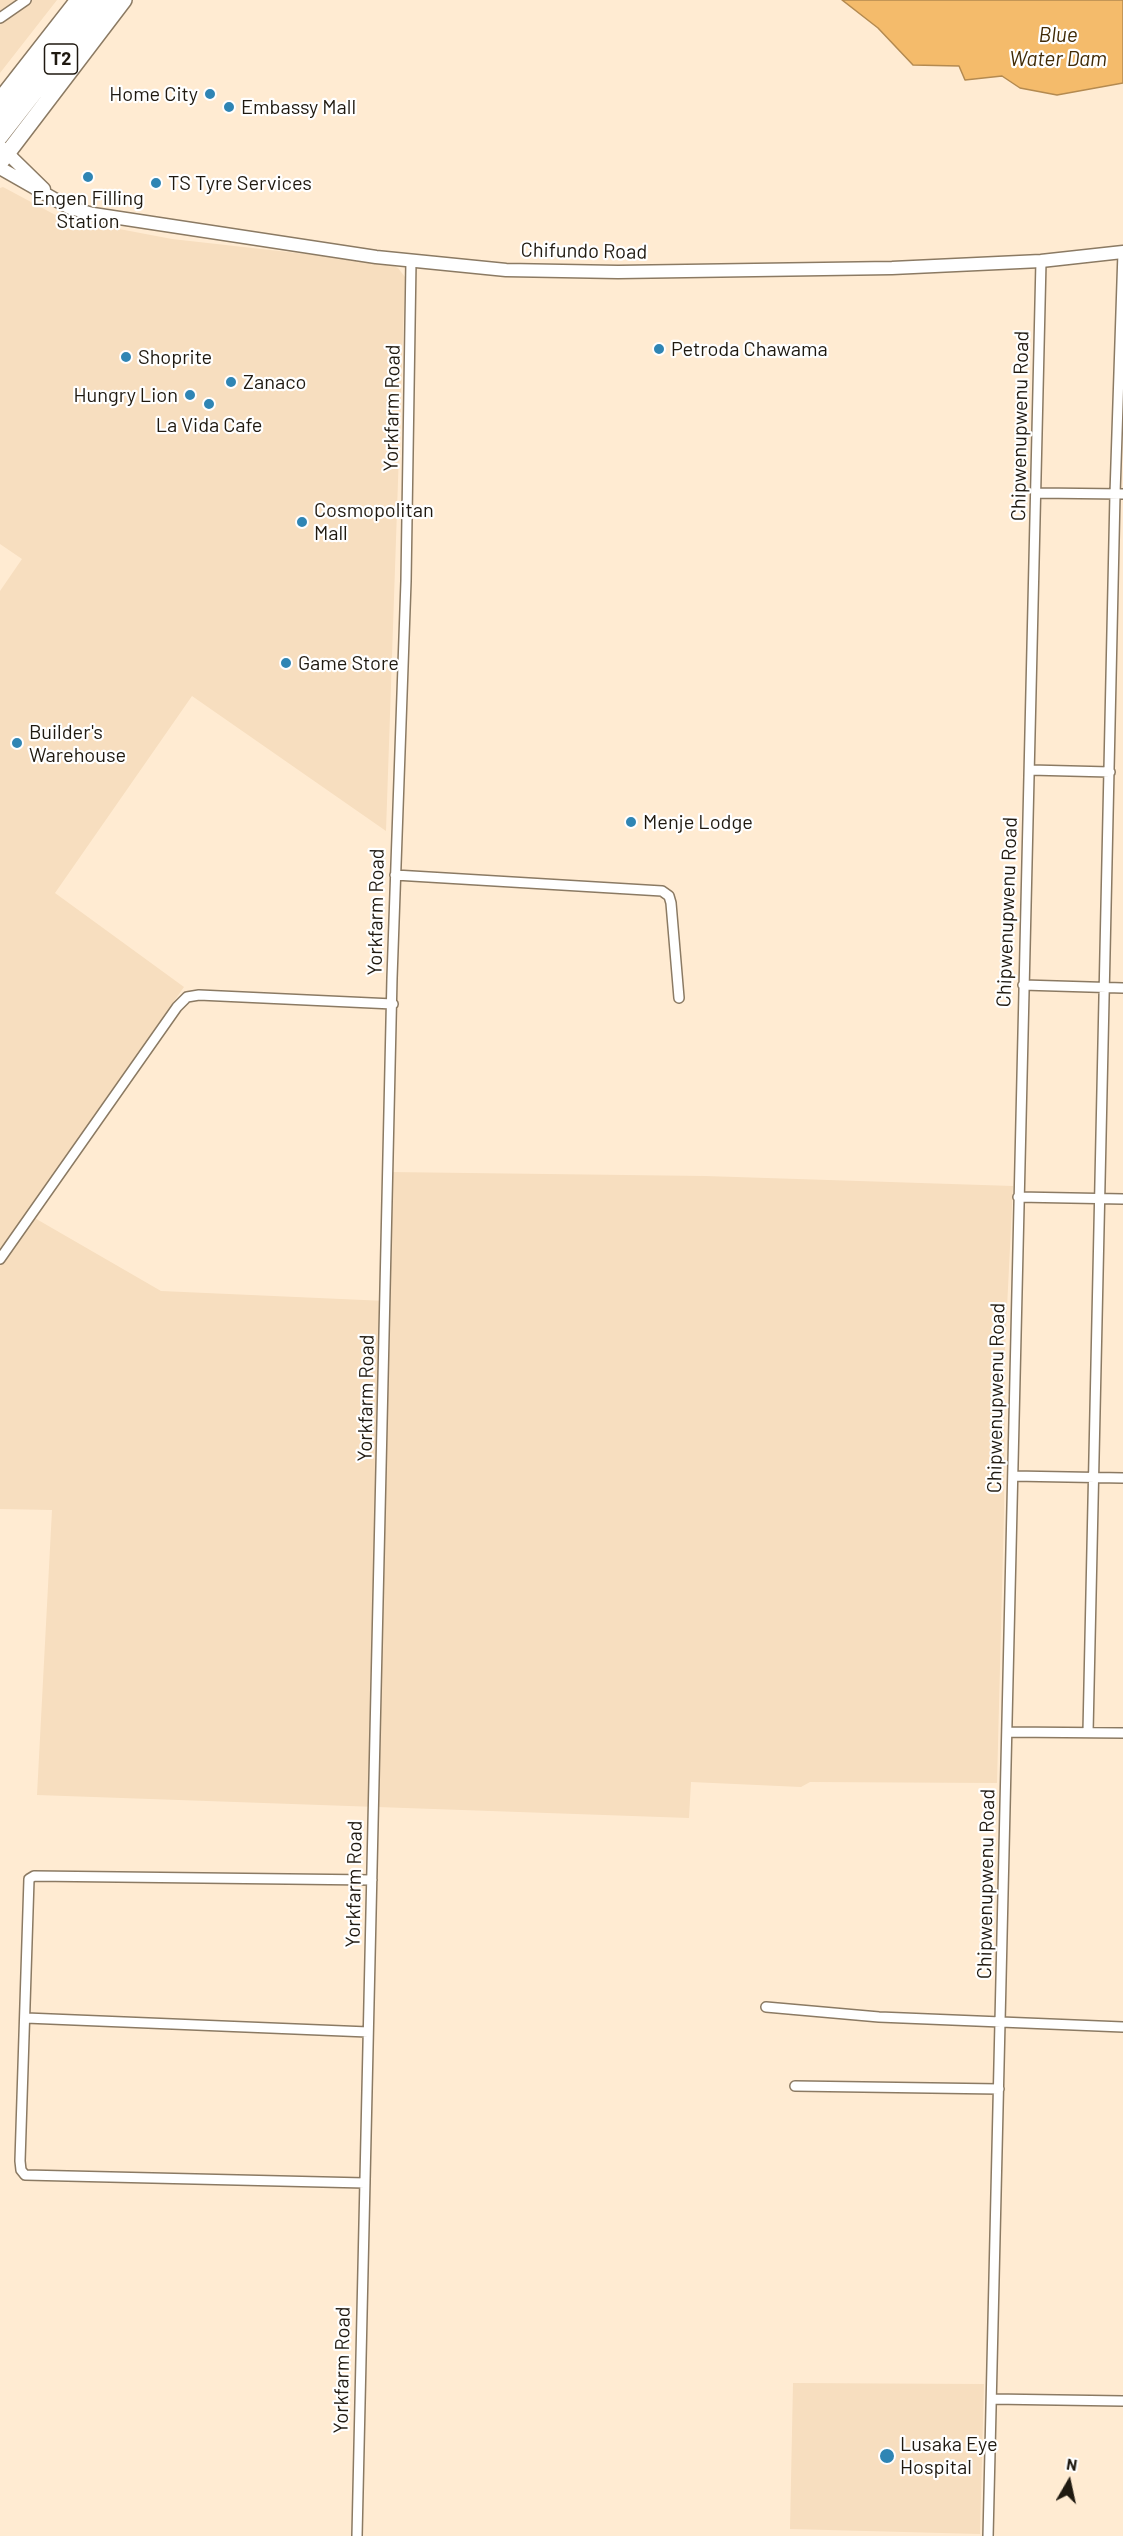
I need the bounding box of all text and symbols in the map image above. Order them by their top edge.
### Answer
water label: Blue Water Dam [1009,22,1107,72]
road number: T2 [44,44,78,74]
place label: Home City [109,82,198,106]
marker: Home City [203,87,217,101]
place label: Embassy Mall [241,95,356,119]
marker: Embassy Mall [222,100,236,114]
marker: Engen Filling Station [81,170,95,184]
place label: TS Tyre Services [168,171,312,195]
marker: TS Tyre Services [149,176,163,190]
place label: Engen Filling Station [32,186,144,233]
street label: Chifundo Road [521,238,647,264]
street label: Chipwenupwenu Road [1006,331,1034,521]
place label: Petroda Chawama [671,337,828,361]
marker: Petroda Chawama [652,342,666,356]
street label: Yorkfarm Road [379,344,405,472]
place label: Shoprite [138,345,212,369]
marker: Shoprite [119,350,133,364]
place label: Zanaco [243,370,306,394]
marker: Zanaco [224,375,238,389]
place label: Hungry Lion [74,383,178,407]
marker: Hungry Lion [183,388,197,402]
marker: La Vida Cafe [202,397,216,411]
place label: La Vida Cafe [156,413,262,437]
place label: Cosmopolitan Mall [314,498,434,545]
marker: Cosmopolitan Mall [295,515,309,529]
place label: Game Store [298,651,399,675]
marker: Game Store [279,656,293,670]
place label: Builder's Warehouse [29,720,126,767]
marker: Builder's Warehouse [10,736,24,750]
place label: Menje Lodge [643,810,753,834]
marker: Menje Lodge [624,815,638,829]
street label: Chipwenupwenu Road [992,816,1022,1008]
street label: Yorkfarm Road [363,848,389,976]
street label: Chipwenupwenu Road [982,1303,1010,1493]
street label: Yorkfarm Road [353,1334,379,1462]
street label: Chipwenupwenu Road [972,1789,1000,1979]
street label: Yorkfarm Road [341,1820,367,1948]
street label: Yorkfarm Road [329,2306,355,2434]
place label: Lusaka Eye Hospital [900,2432,998,2479]
marker: Lusaka Eye Hospital [878,2447,896,2465]
north arrow [1039,2452,1099,2512]
text: N [1065,2454,1079,2474]

